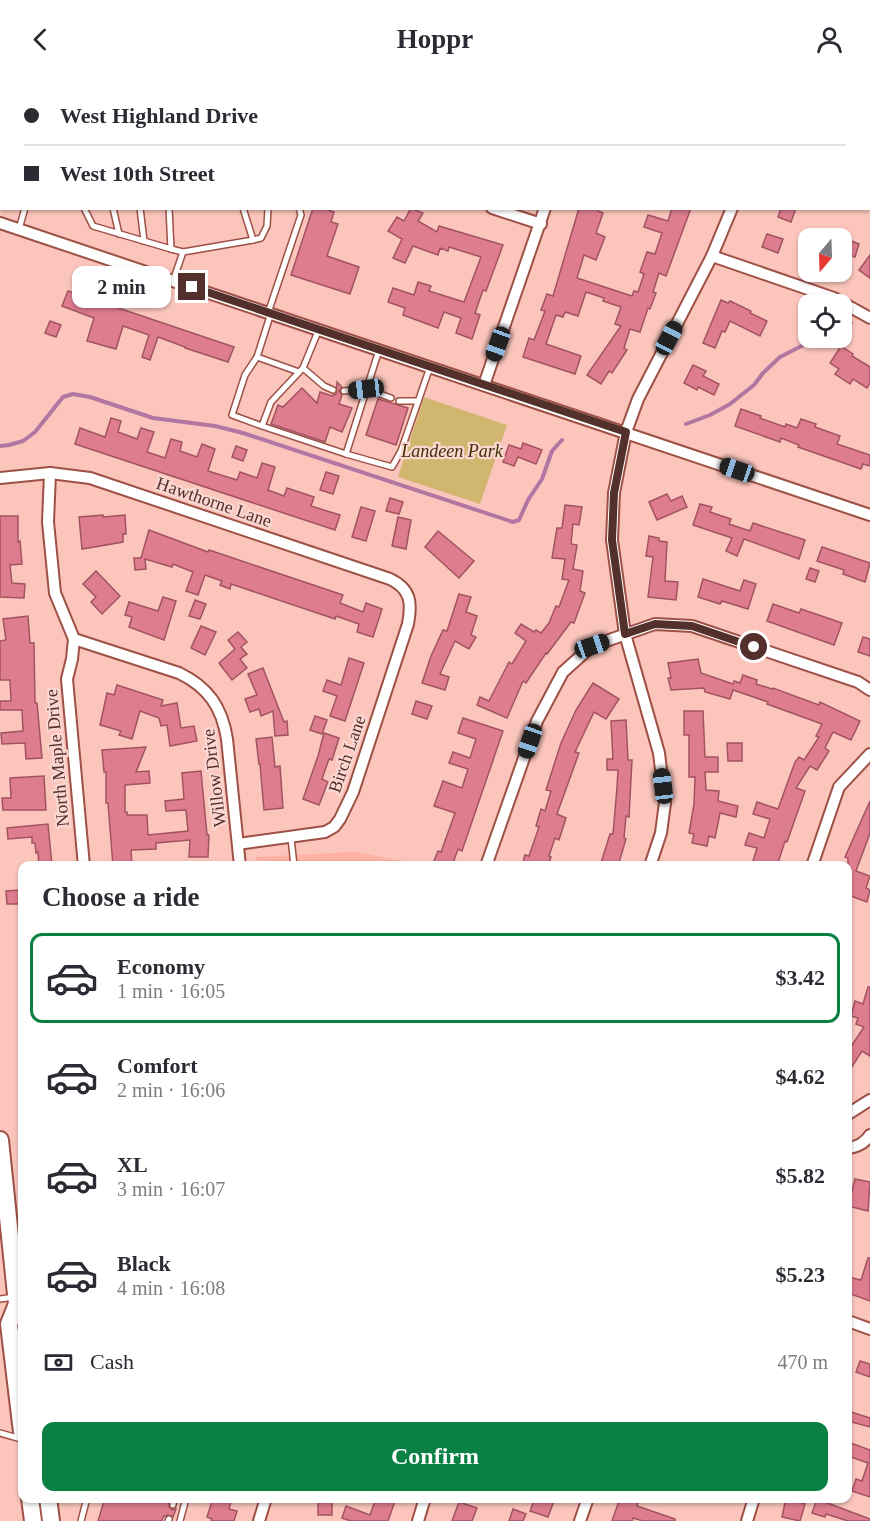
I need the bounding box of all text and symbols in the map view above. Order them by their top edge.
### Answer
icon: back [24,23,57,56]
icon: person [813,23,846,56]
text: Hoppr [397,24,473,54]
text: West Highland Drive [60,103,258,128]
text: West 10th Street [60,161,215,186]
north arrow [798,228,852,282]
map controls [798,228,852,348]
callout: 2 min [72,266,171,308]
route end [178,273,205,300]
text: 2 min [97,276,146,298]
button: locate [798,294,852,348]
car [653,318,685,358]
car [483,324,513,364]
car [347,378,385,400]
park label: Landeen Park [400,441,504,461]
car [717,456,757,484]
street label: Hawthorne Lane [154,473,274,531]
car [572,632,612,660]
route start [740,633,767,660]
street label: North Maple Drive [41,688,73,828]
street label: Birch Lane [324,713,370,795]
car [516,721,544,761]
street label: Willow Drive [198,728,230,828]
car [652,767,674,805]
text: Choose a ride [42,882,200,912]
icon: car [45,951,99,1005]
text: Economy [117,954,205,979]
text: $3.42 [776,965,825,990]
text: 1 min · 16:05 [117,980,225,1002]
icon: car [45,1050,99,1104]
text: Comfort [117,1053,198,1078]
text: $4.62 [776,1064,825,1089]
text: 2 min · 16:06 [117,1079,225,1101]
icon: car [45,1149,99,1203]
text: XL [117,1152,148,1177]
text: $5.82 [776,1163,825,1188]
text: 3 min · 16:07 [117,1178,225,1200]
icon: car [45,1248,99,1302]
text: Black [117,1251,171,1276]
text: $5.23 [776,1262,825,1287]
text: 4 min · 16:08 [117,1277,225,1299]
icon: cash [42,1346,75,1379]
text: Cash [90,1349,134,1374]
text: 470 m [777,1351,828,1373]
button: Confirm [42,1422,828,1491]

